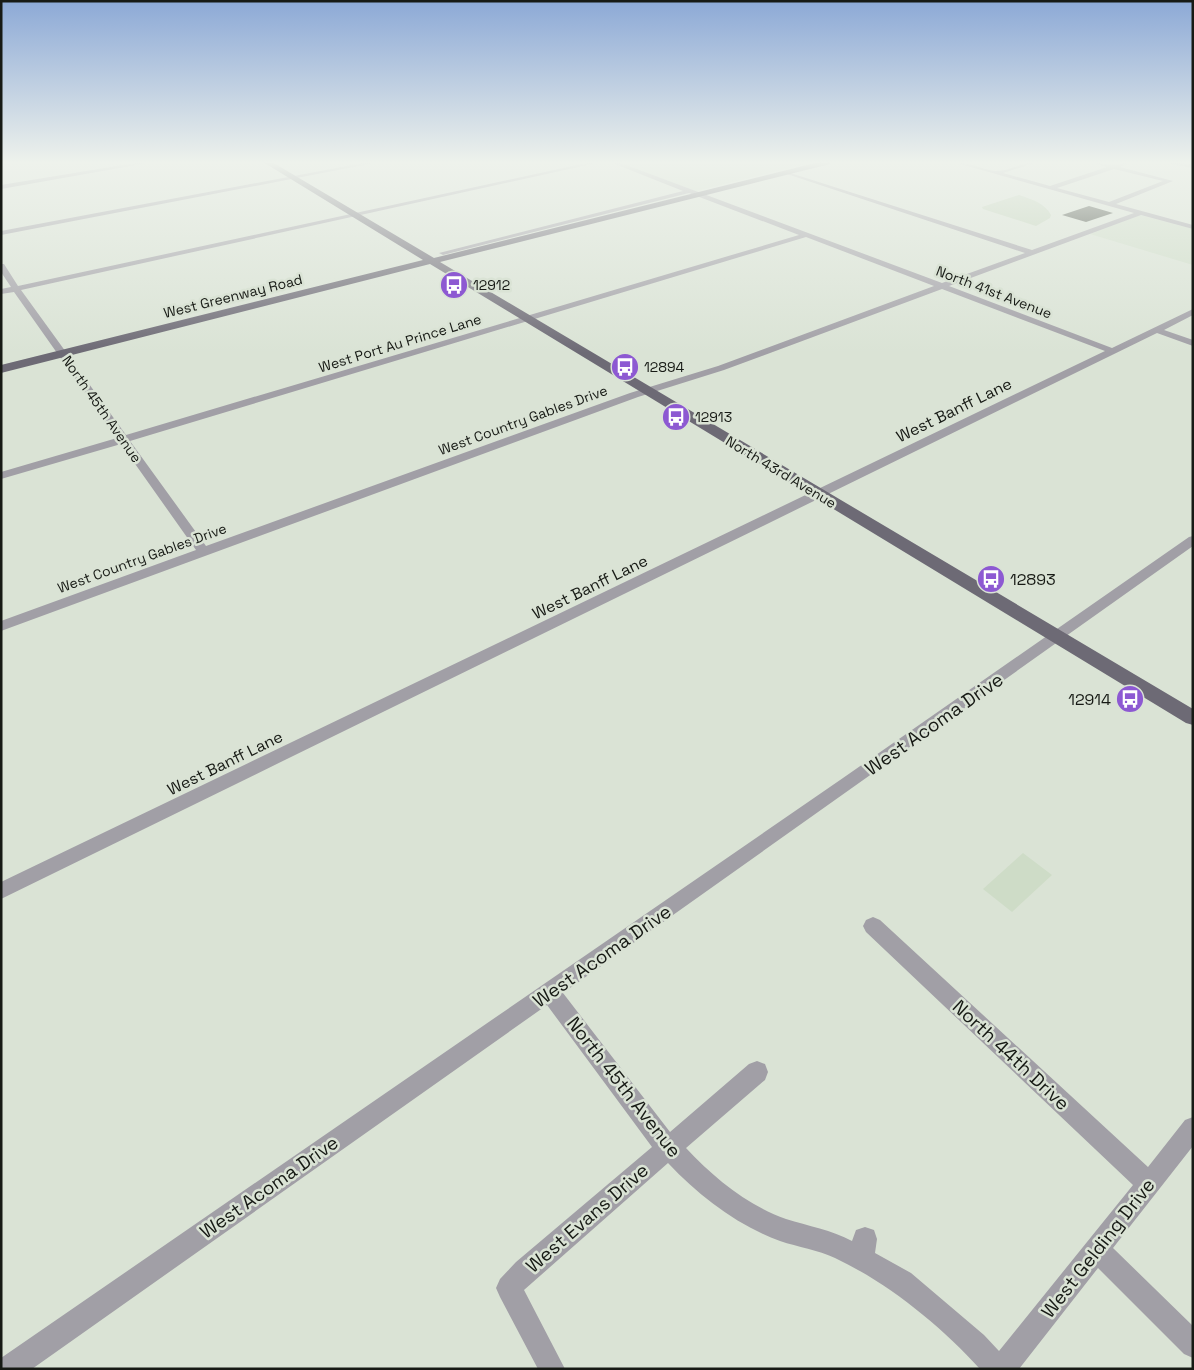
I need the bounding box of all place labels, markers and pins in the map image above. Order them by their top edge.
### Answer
bus stop icon: 12912 [439,270,469,300]
place label: 12912 [473,276,510,294]
bus stop icon: 12894 [610,352,640,382]
place label: 12894 [644,358,685,376]
bus stop icon: 12913 [661,402,691,432]
place label: 12913 [695,408,732,426]
bus stop icon: 12893 [976,564,1006,594]
place label: 12893 [1010,569,1056,590]
bus stop icon: 12914 [1115,684,1145,714]
place label: 12914 [1068,689,1111,710]

